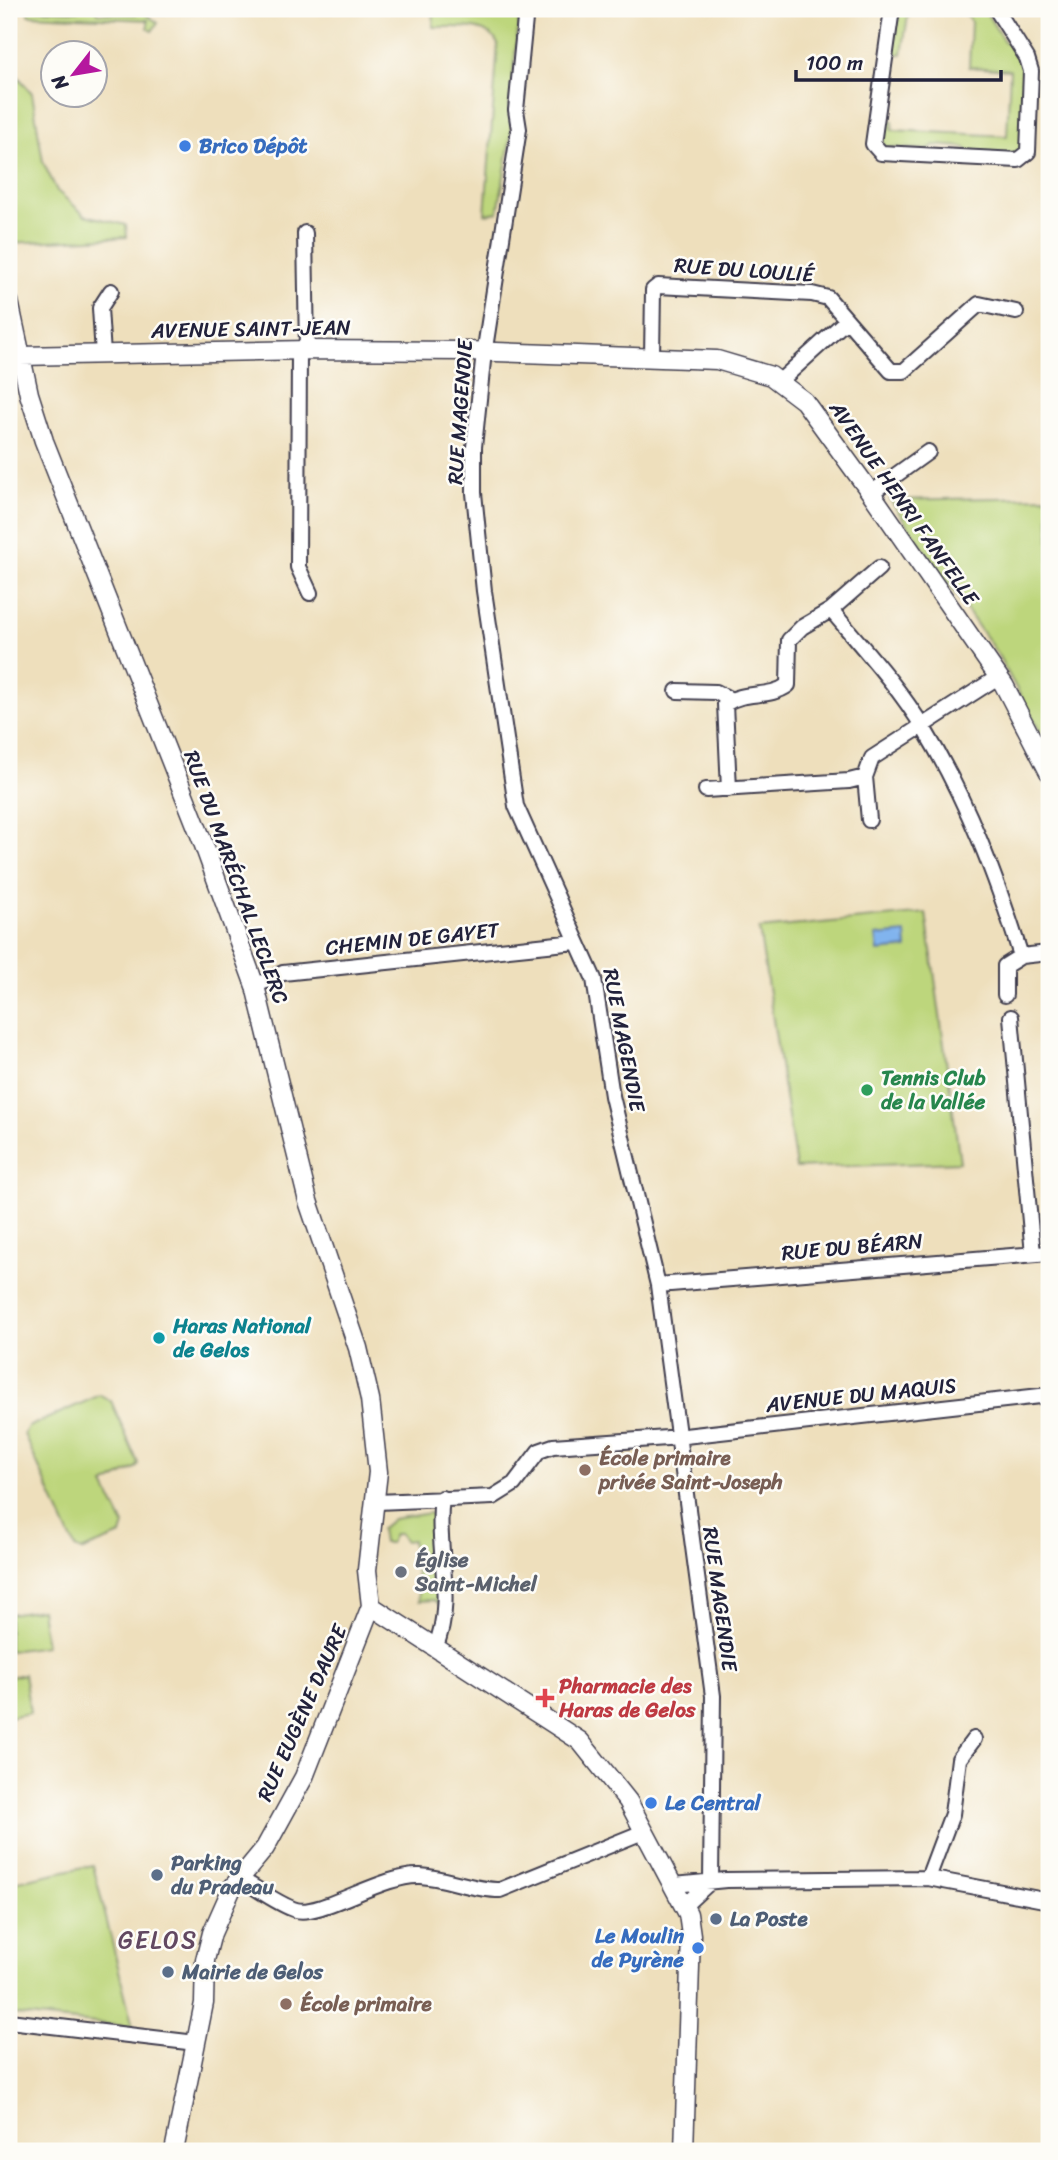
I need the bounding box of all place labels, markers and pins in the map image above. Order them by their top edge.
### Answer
place label: Brico Dépôt [199,127,308,165]
marker: Brico Dépôt [177,138,193,154]
place label: Tennis Club de la Vallée [881,1059,986,1121]
marker: Tennis Club de la Vallée [859,1082,875,1098]
place label: Haras National de Gelos [172,1307,312,1369]
marker: Haras National de Gelos [151,1330,167,1346]
place label: École primaire privée Saint-Joseph [597,1439,782,1501]
marker: École primaire privée Saint-Joseph [577,1462,593,1478]
place label: Église Saint-Michel [414,1541,538,1603]
marker: Église Saint-Michel [393,1564,409,1580]
place label: Pharmacie des Haras de Gelos [558,1667,696,1729]
marker: Pharmacie des Haras de Gelos [537,1690,553,1706]
place label: Le Central [665,1784,762,1822]
marker: Le Central [643,1795,659,1811]
place label: Parking du Pradeau [171,1844,274,1906]
marker: Parking du Pradeau [149,1867,165,1883]
place label: La Poste [730,1900,809,1938]
marker: La Poste [708,1911,724,1927]
place label: Le Moulin de Pyrène [592,1917,685,1979]
marker: Le Moulin de Pyrène [690,1940,706,1956]
place label: Mairie de Gelos [181,1953,324,1991]
marker: Mairie de Gelos [160,1964,176,1980]
place label: École primaire [300,1985,433,2023]
marker: École primaire [278,1996,294,2012]

